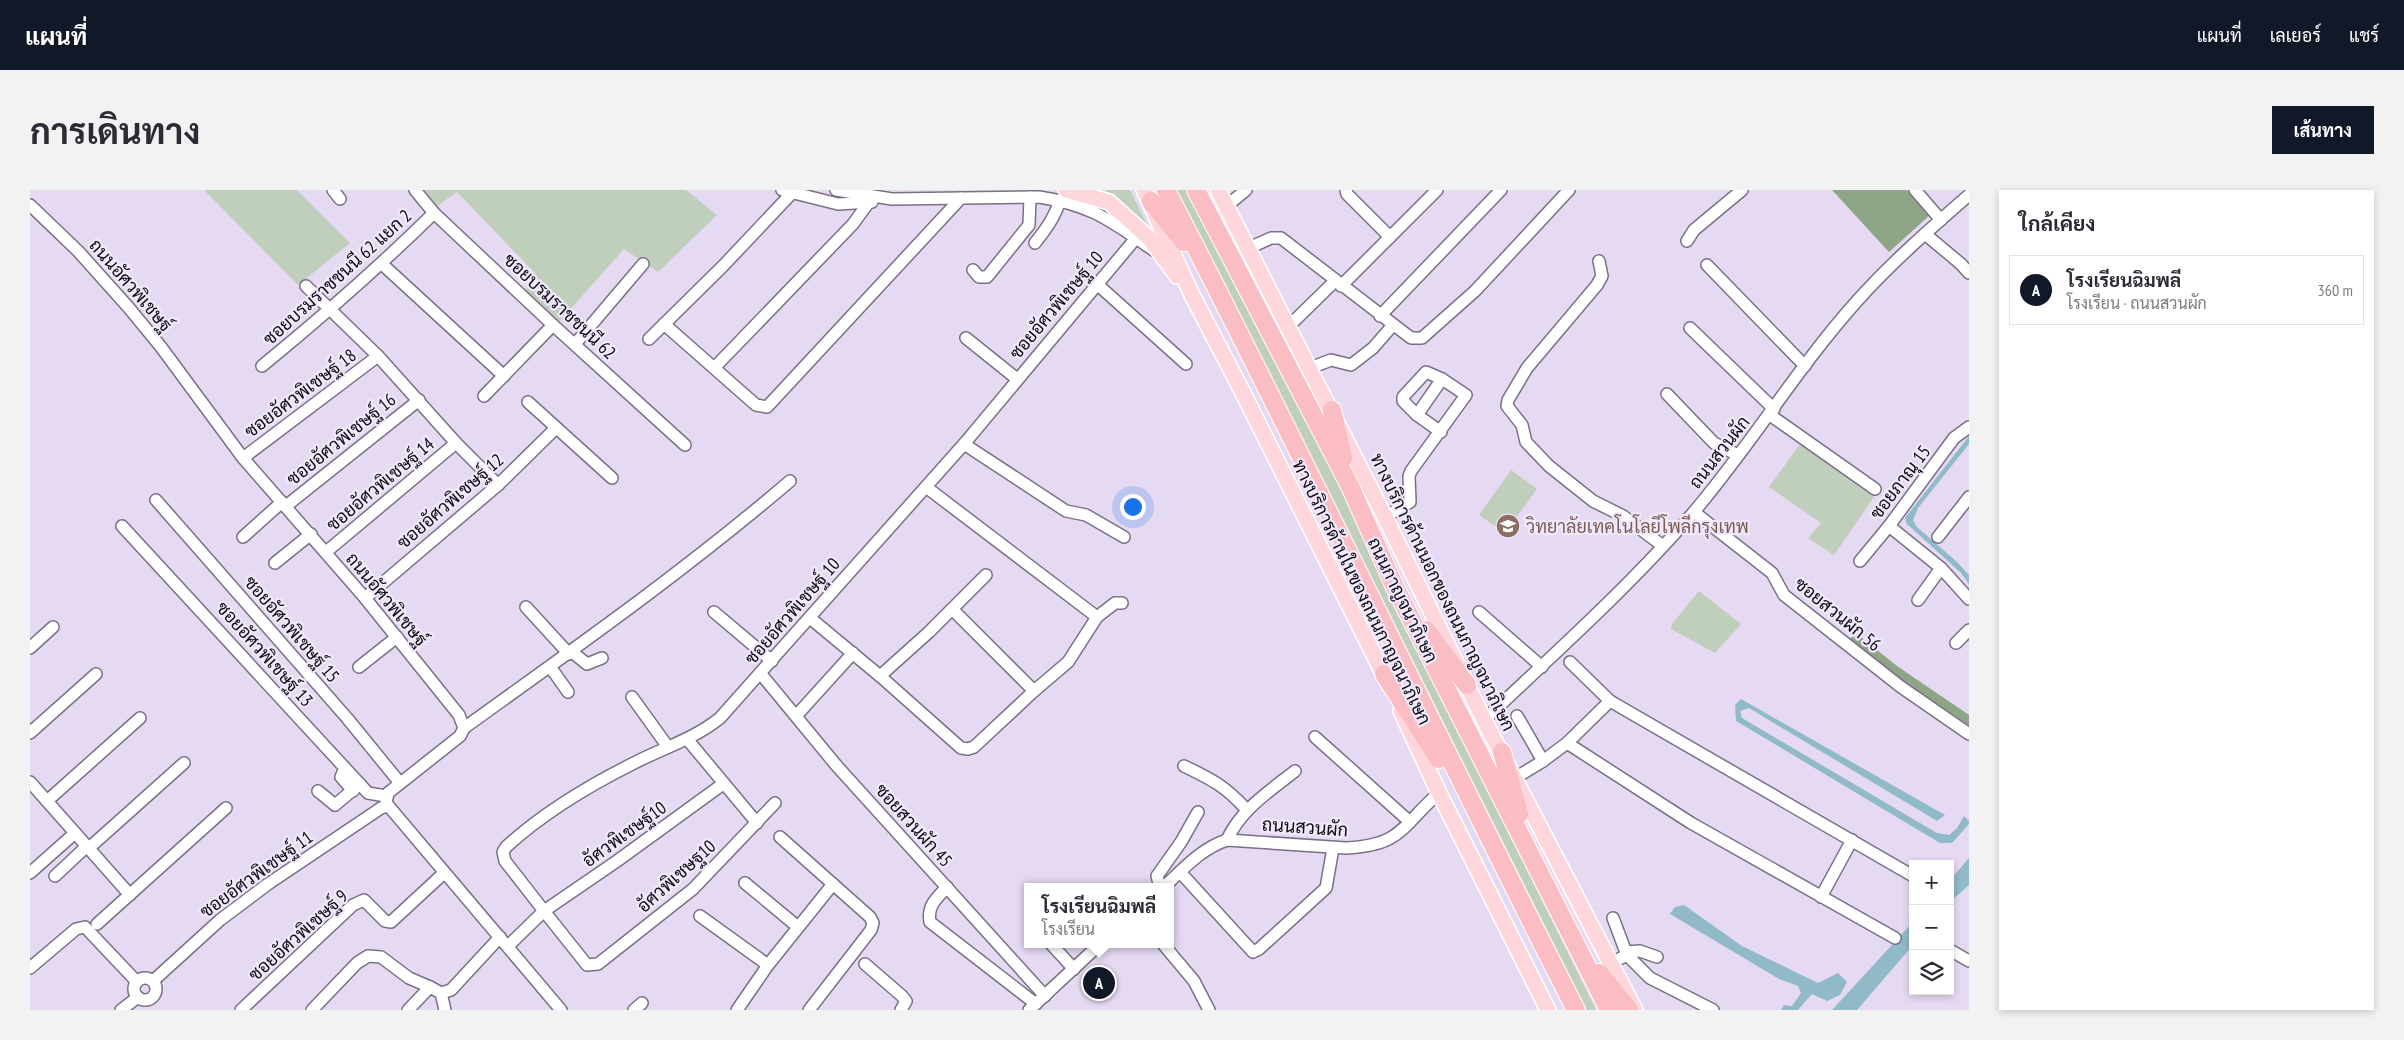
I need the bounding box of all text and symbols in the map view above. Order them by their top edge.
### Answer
text: แผนที่ [25,21,87,52]
text: แผนที่ [2197,24,2242,47]
text: เลเยอร์ [2270,24,2321,47]
text: แชร์ [2349,24,2379,47]
button: เส้นทาง [2272,106,2374,154]
text: การเดินทาง [30,108,200,154]
street label: ซอยบรมราชชนนี 62 แยก 2 [257,203,416,350]
text: ใกล้เคียง [2019,210,2095,237]
street label: ถนนอัศวพิเชษฐ์ [84,233,178,337]
street label: ซอยอัศวพิเชษฐ์ 10 [1003,246,1109,364]
street label: ซอยบรมราชชนนี 62 [499,247,622,364]
text: โรงเรียนฉิมพลี [2067,268,2181,292]
text: A [2032,280,2040,300]
text: 360 m [2318,280,2353,300]
text: โรงเรียน · ถนนสวนผัก [2067,293,2207,313]
street label: ซอยอัศวพิเชษฐ์ 18 [239,343,361,443]
street label: ซอยอัศวพิเชษฐ์ 16 [281,387,401,491]
street label: ถนนสวนผัก [1683,411,1755,493]
street label: ซอยอัศวพิเชษฐ์ 14 [321,431,439,537]
street label: ซอยภาณุ 15 [1865,440,1936,524]
street label: ซอยอัศวพิเชษฐ์ 12 [391,448,509,554]
street label: ทางบริการด้านนอกของถนนกาญจนาภิเษก [1366,449,1520,735]
street label: ทางบริการด้านในของถนนกาญจนาภิเษก [1288,456,1436,728]
your location [1120,494,1146,520]
school or university icon: วิทยาลัยเทคโนโลยีโพลีกรุงเทพ [1495,513,1521,539]
place label: วิทยาลัยเทคโนโลยีโพลีกรุงเทพ [1525,514,1749,539]
street label: ถนนกาญจนาภิเษก [1363,534,1443,666]
street label: ถนนอัศวพิเชษฐ์ [340,547,434,651]
street label: ซอยอัศวพิเชษฐ์ 10 [739,552,845,670]
street label: ซอยอัศวพิเชษฐ์ 15 [239,570,345,688]
street label: ซอยสวนผัก 56 [1790,572,1886,656]
street label: ซอยอัศวพิเชษฐ์ 13 [211,596,319,712]
street label: ซอยสวนผัก 45 [870,778,958,872]
street label: อัศวพิเชษฐ์10 [577,795,671,873]
street label: ถนนสวนผัก [1261,813,1349,841]
street label: ซอยอัศวพิเชษฐ์ 11 [194,825,318,923]
street label: อัศวพิเชษฐ10 [632,835,721,918]
map controls [1909,860,1954,995]
button: + [1909,860,1954,905]
popup [1024,883,1174,948]
street label: ซอยอัศวพิเชษฐ์ 9 [243,884,353,986]
text: โรงเรียนฉิมพลี [1042,894,1156,918]
button: − [1909,905,1954,950]
text: โรงเรียน [1042,919,1095,939]
button: layers [1909,950,1954,995]
pin: A [1083,964,1115,1002]

